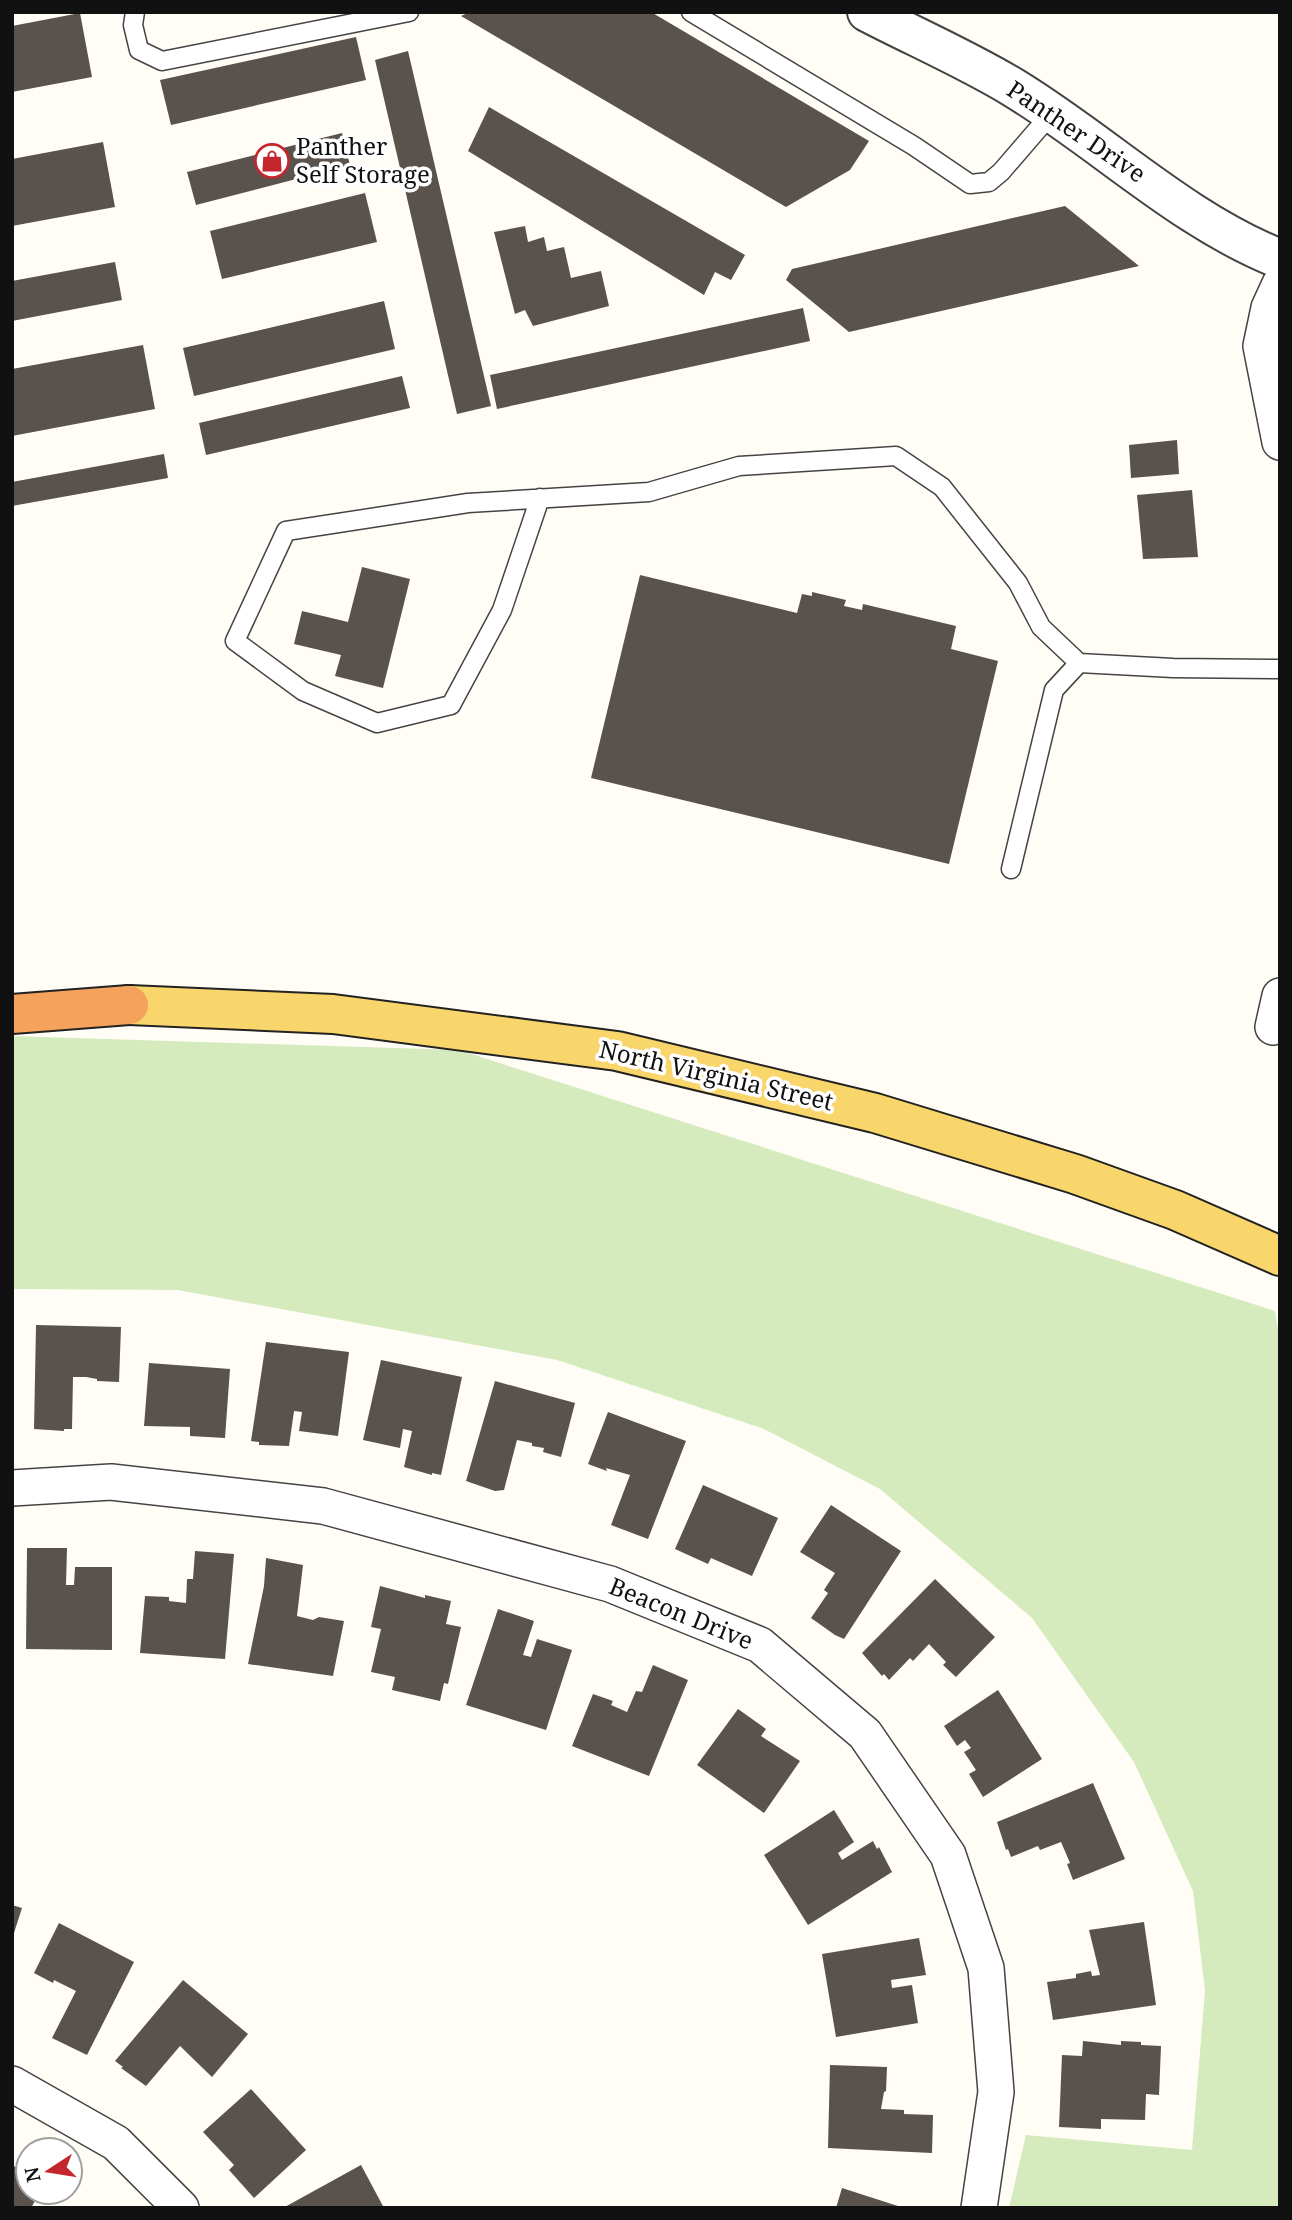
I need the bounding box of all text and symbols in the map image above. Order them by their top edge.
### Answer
street label: Panther Drive [1001,72,1153,189]
place label: Panther Self Storage [296,129,430,190]
shop icon: Panther Self Storage [253,142,291,180]
street label: North Virginia Street [596,1032,836,1117]
street label: Beacon Drive [605,1569,758,1656]
north arrow [14,2136,84,2206]
text: N [18,2164,47,2185]

